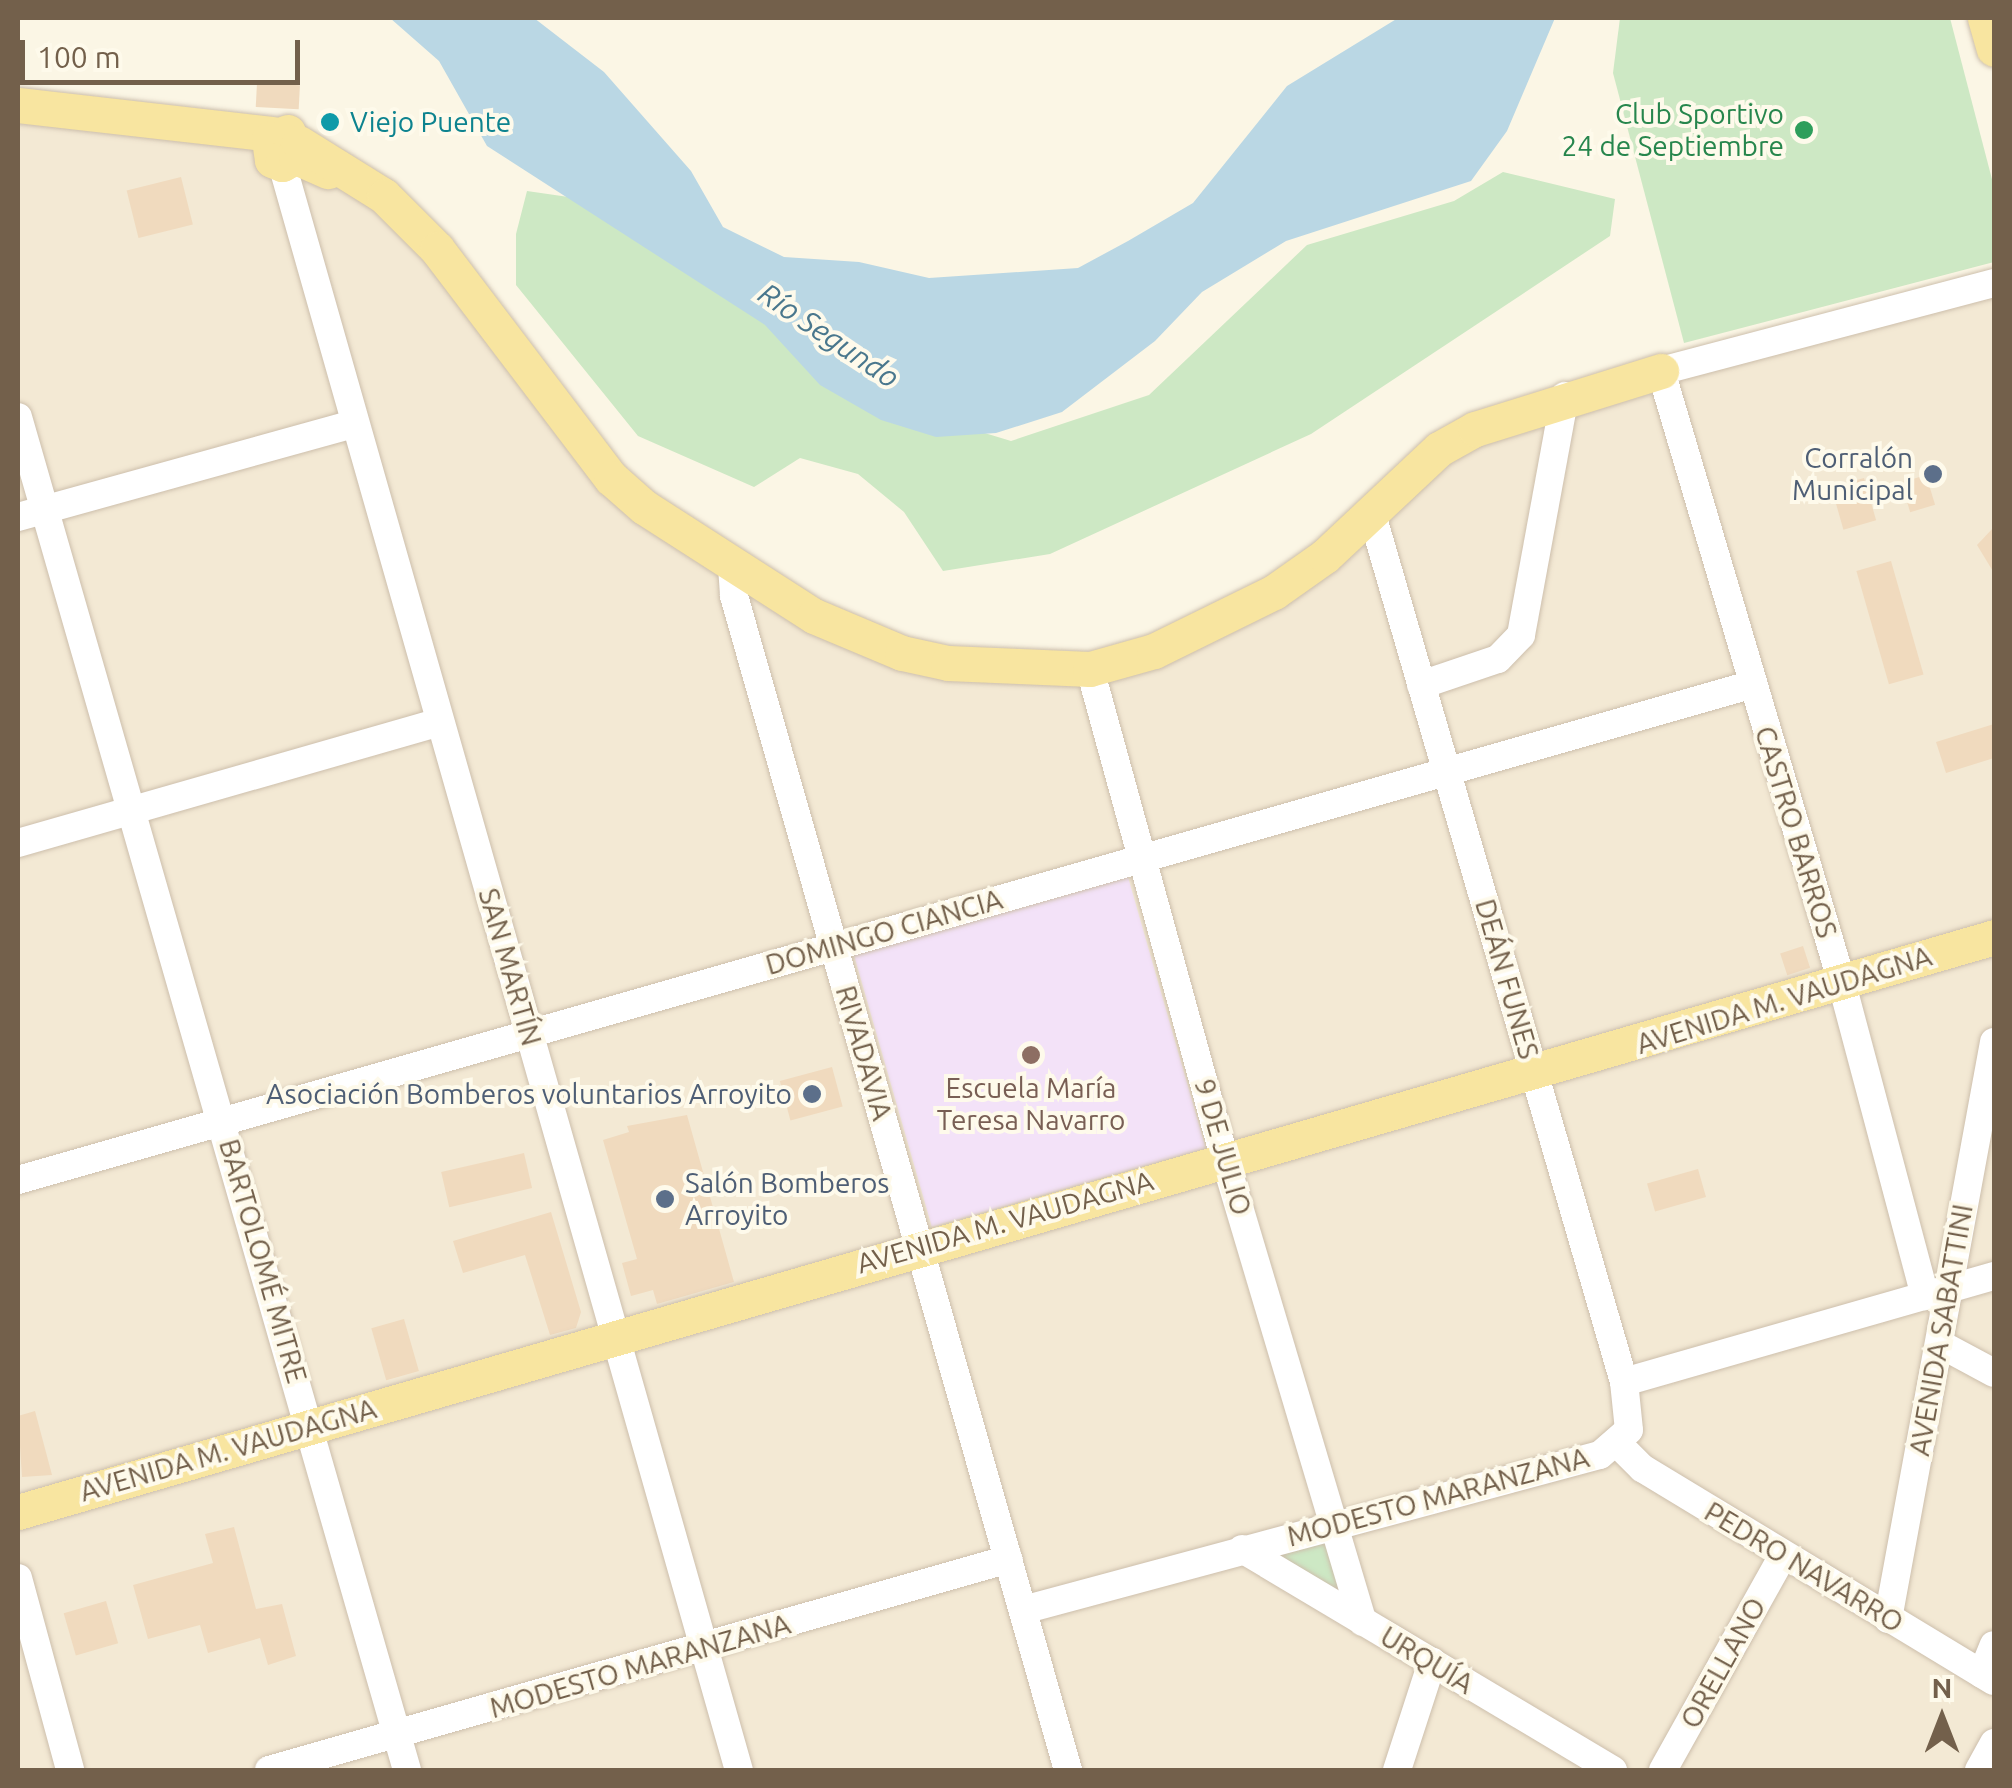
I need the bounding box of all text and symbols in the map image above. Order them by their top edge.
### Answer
scale bar [25,20,305,82]
text: 100 m [37,40,121,74]
place label: Club Sportivo 24 de Septiembre [1561,97,1784,163]
place label: Viejo Puente [350,105,511,139]
marker: Viejo Puente [319,111,341,133]
marker: Club Sportivo 24 de Septiembre [1793,119,1815,141]
water label: Río Segundo [752,275,906,395]
place label: Corralón Municipal [1792,441,1913,507]
marker: Corralón Municipal [1922,463,1944,485]
street label: CASTRO BARROS [1748,722,1844,942]
street label: DOMINGO CIANCIA [762,882,1006,982]
street label: SAN MARTÍN [472,885,548,1049]
street label: DEÁN FUNES [1468,895,1546,1063]
street label: AVENIDA M. VAUDAGNA [1632,939,1936,1061]
street label: RIVADAVIA [829,982,899,1124]
marker: Escuela María Teresa Navarro [1020,1044,1042,1066]
place label: Escuela María Teresa Navarro [937,1071,1125,1137]
street label: 9 DE JULIO [1188,1075,1258,1219]
place label: Asociación Bomberos voluntarios Arroyito [266,1077,792,1111]
marker: Asociación Bomberos voluntarios Arroyito [801,1083,823,1105]
street label: BARTOLOMÉ MITRE [212,1135,314,1387]
street label: AVENIDA M. VAUDAGNA [853,1164,1157,1280]
place label: Salón Bomberos Arroyito [685,1166,889,1232]
marker: Salón Bomberos Arroyito [654,1188,676,1210]
street label: AVENIDA SABATTINI [1902,1202,1980,1458]
street label: AVENIDA M. VAUDAGNA [76,1392,380,1508]
street label: MODESTO MARANZANA [1283,1441,1593,1553]
street label: PEDRO NAVARRO [1699,1494,1909,1640]
street label: ORELLANO [1673,1592,1773,1734]
street label: MODESTO MARANZANA [486,1607,794,1725]
street label: URQUÍA [1374,1619,1480,1701]
north arrow [1892,1668,1992,1768]
text: N [1932,1672,1952,1703]

